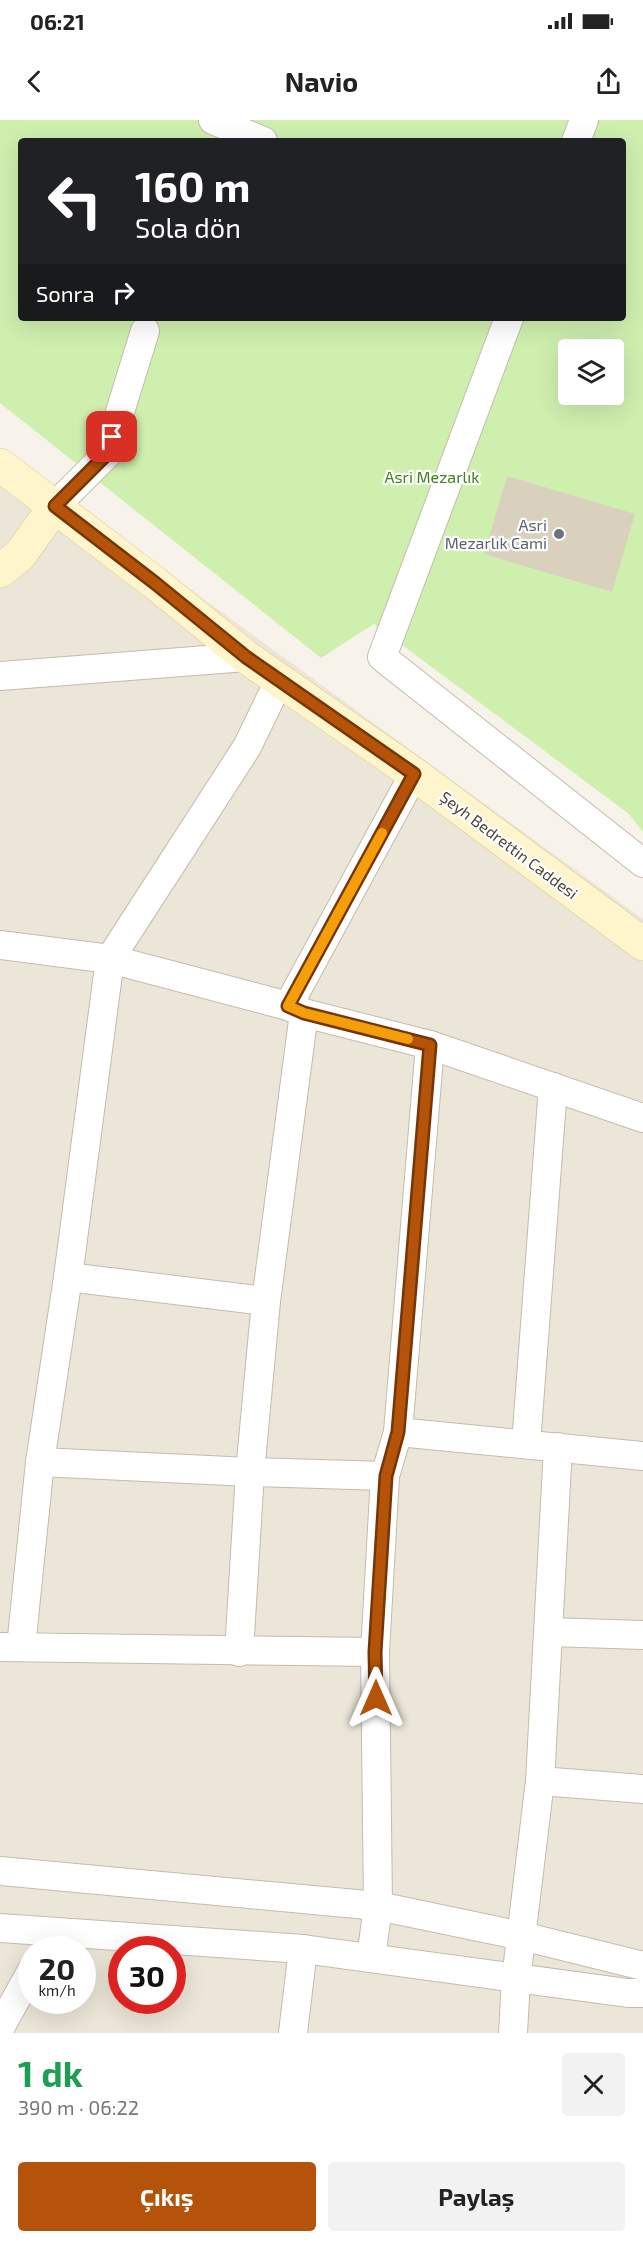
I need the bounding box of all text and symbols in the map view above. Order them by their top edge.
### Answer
text: 06:21 [30,8,85,34]
icon: back [18,65,51,98]
text: Navio [285,65,358,97]
icon: share [592,65,625,98]
text: 160 m [135,160,251,210]
icon: left [36,162,114,240]
text: Sola dön [135,211,241,243]
icon: right [107,276,140,309]
text: Sonra [36,280,95,306]
map controls [558,339,624,405]
button: layers [558,339,624,405]
pin [86,411,137,462]
icon: arrive [95,420,128,453]
park label: Asri Mezarlık [385,467,479,486]
place label: Asri Mezarlık Cami [445,515,547,552]
marker: Asri Mezarlık Cami [552,527,566,541]
street label: Şeyh Bedrettin Caddesi [436,787,582,903]
position arrow [344,1666,408,1730]
speed limit sign: 30 [108,1936,186,2014]
text: 20 [39,1950,75,1986]
text: km/h [38,1981,76,1999]
text: 1 dk [18,2051,83,2094]
button: close [562,2053,625,2116]
text: 390 m · 06:22 [18,2095,139,2119]
button: Çıkış [18,2162,316,2231]
button: Paylaş [328,2162,625,2231]

